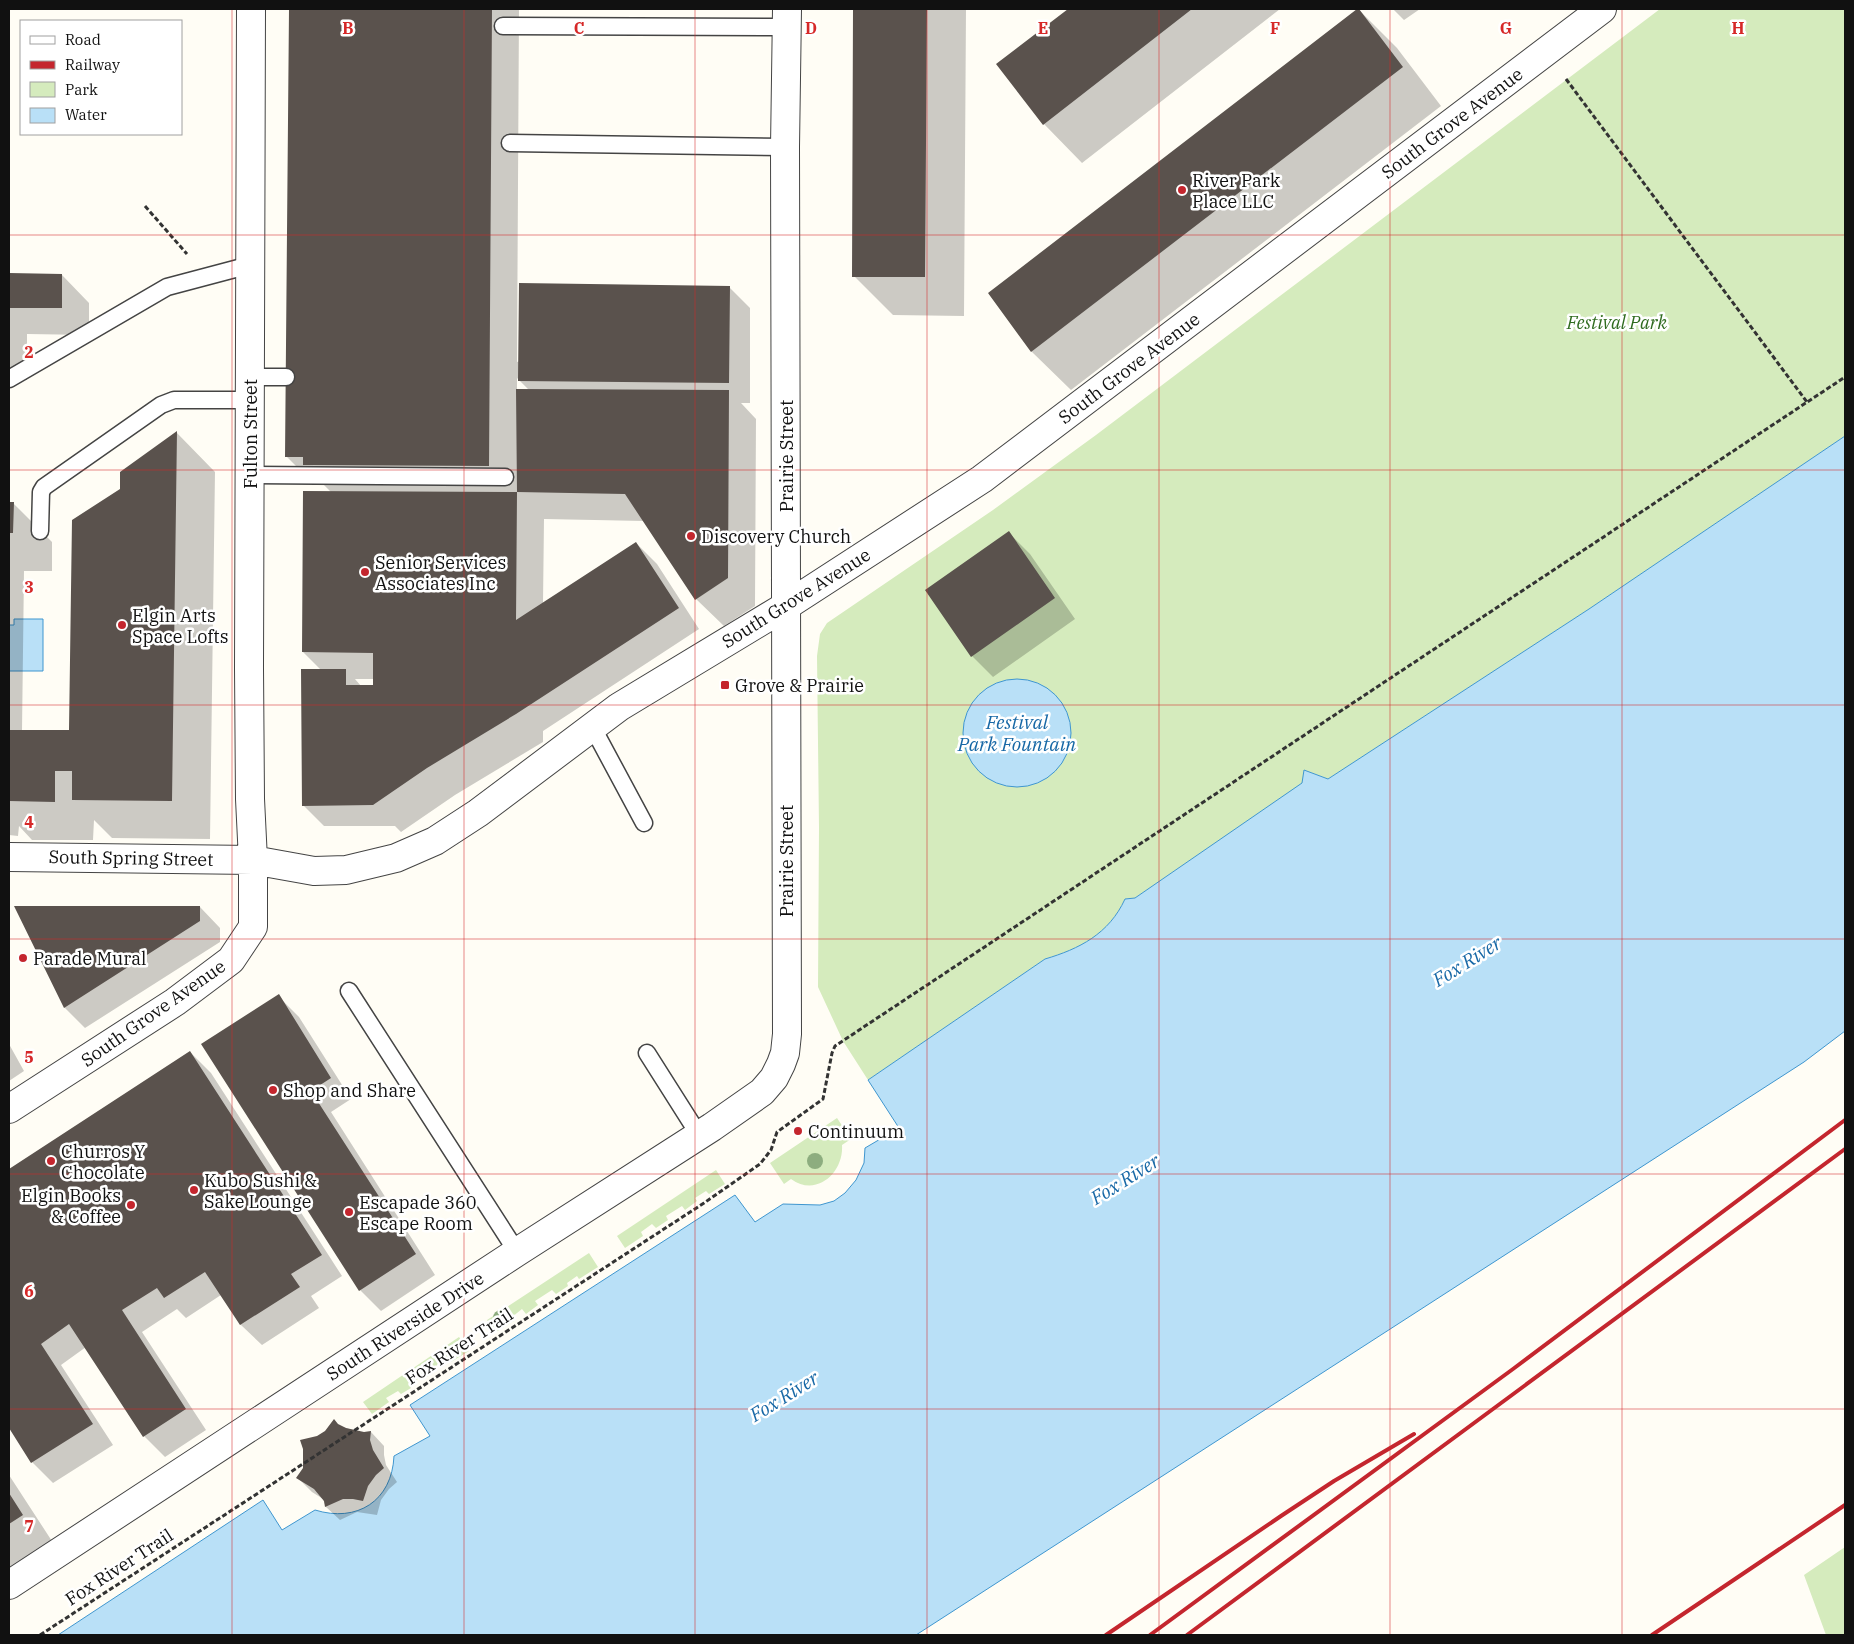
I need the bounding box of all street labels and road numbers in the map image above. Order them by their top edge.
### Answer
street label: South Grove Avenue [1377,62,1527,184]
street label: South Grove Avenue [1054,307,1204,429]
street label: Fulton Street [239,379,262,489]
street label: Prairie Street [775,400,798,512]
street label: South Grove Avenue [717,543,875,653]
street label: Prairie Street [775,805,798,917]
street label: South Spring Street [48,845,214,871]
street label: South Grove Avenue [76,955,230,1071]
street label: South Riverside Drive [322,1266,488,1386]
street label: Fox River Trail [401,1303,517,1389]
street label: Fox River Trail [61,1524,177,1610]

